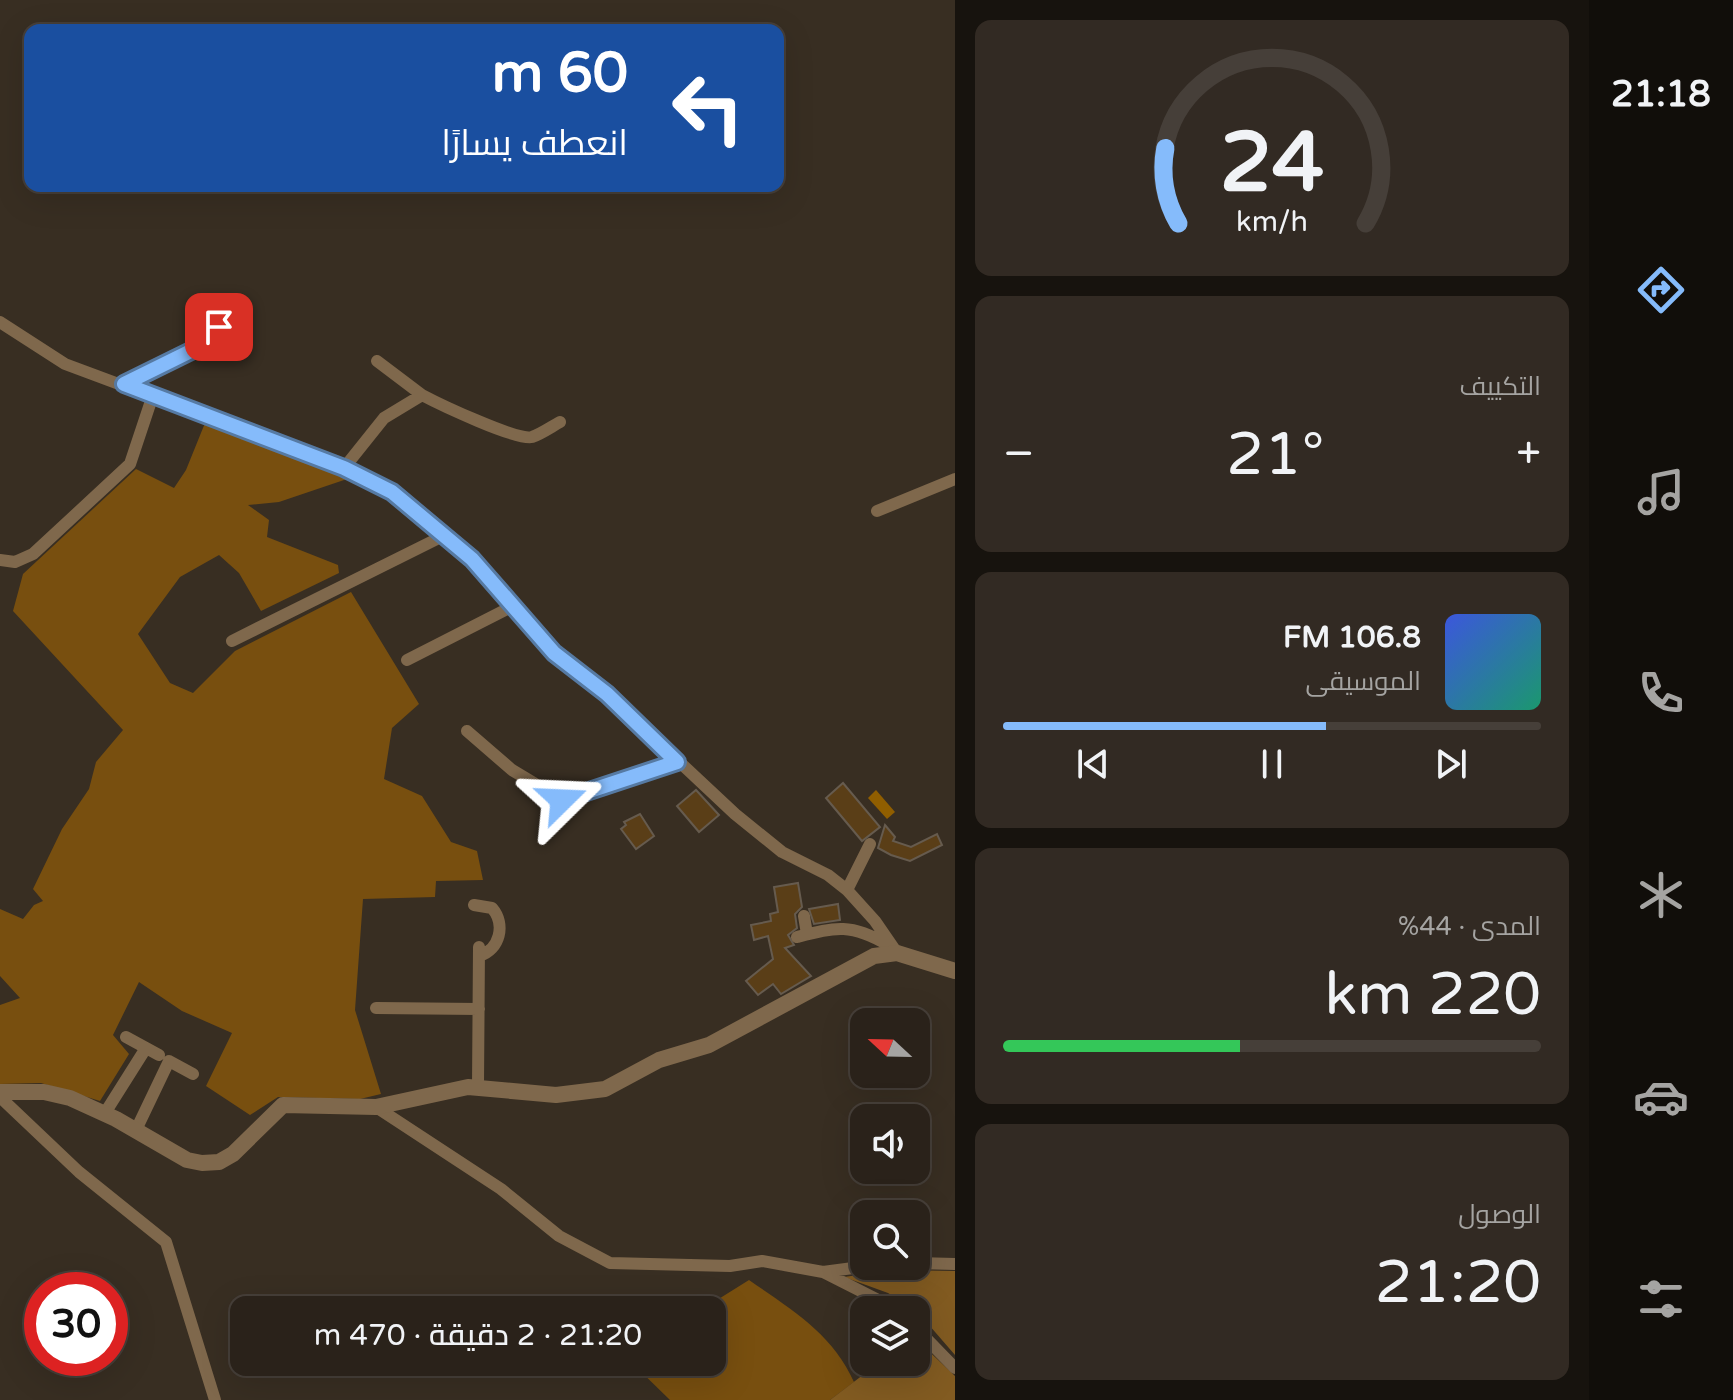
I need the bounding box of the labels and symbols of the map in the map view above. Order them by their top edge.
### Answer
pin [185,293,253,361]
position arrow [520,758,604,842]
north arrow [850,1008,930,1088]
speed limit sign: 30 [24,1272,128,1376]

